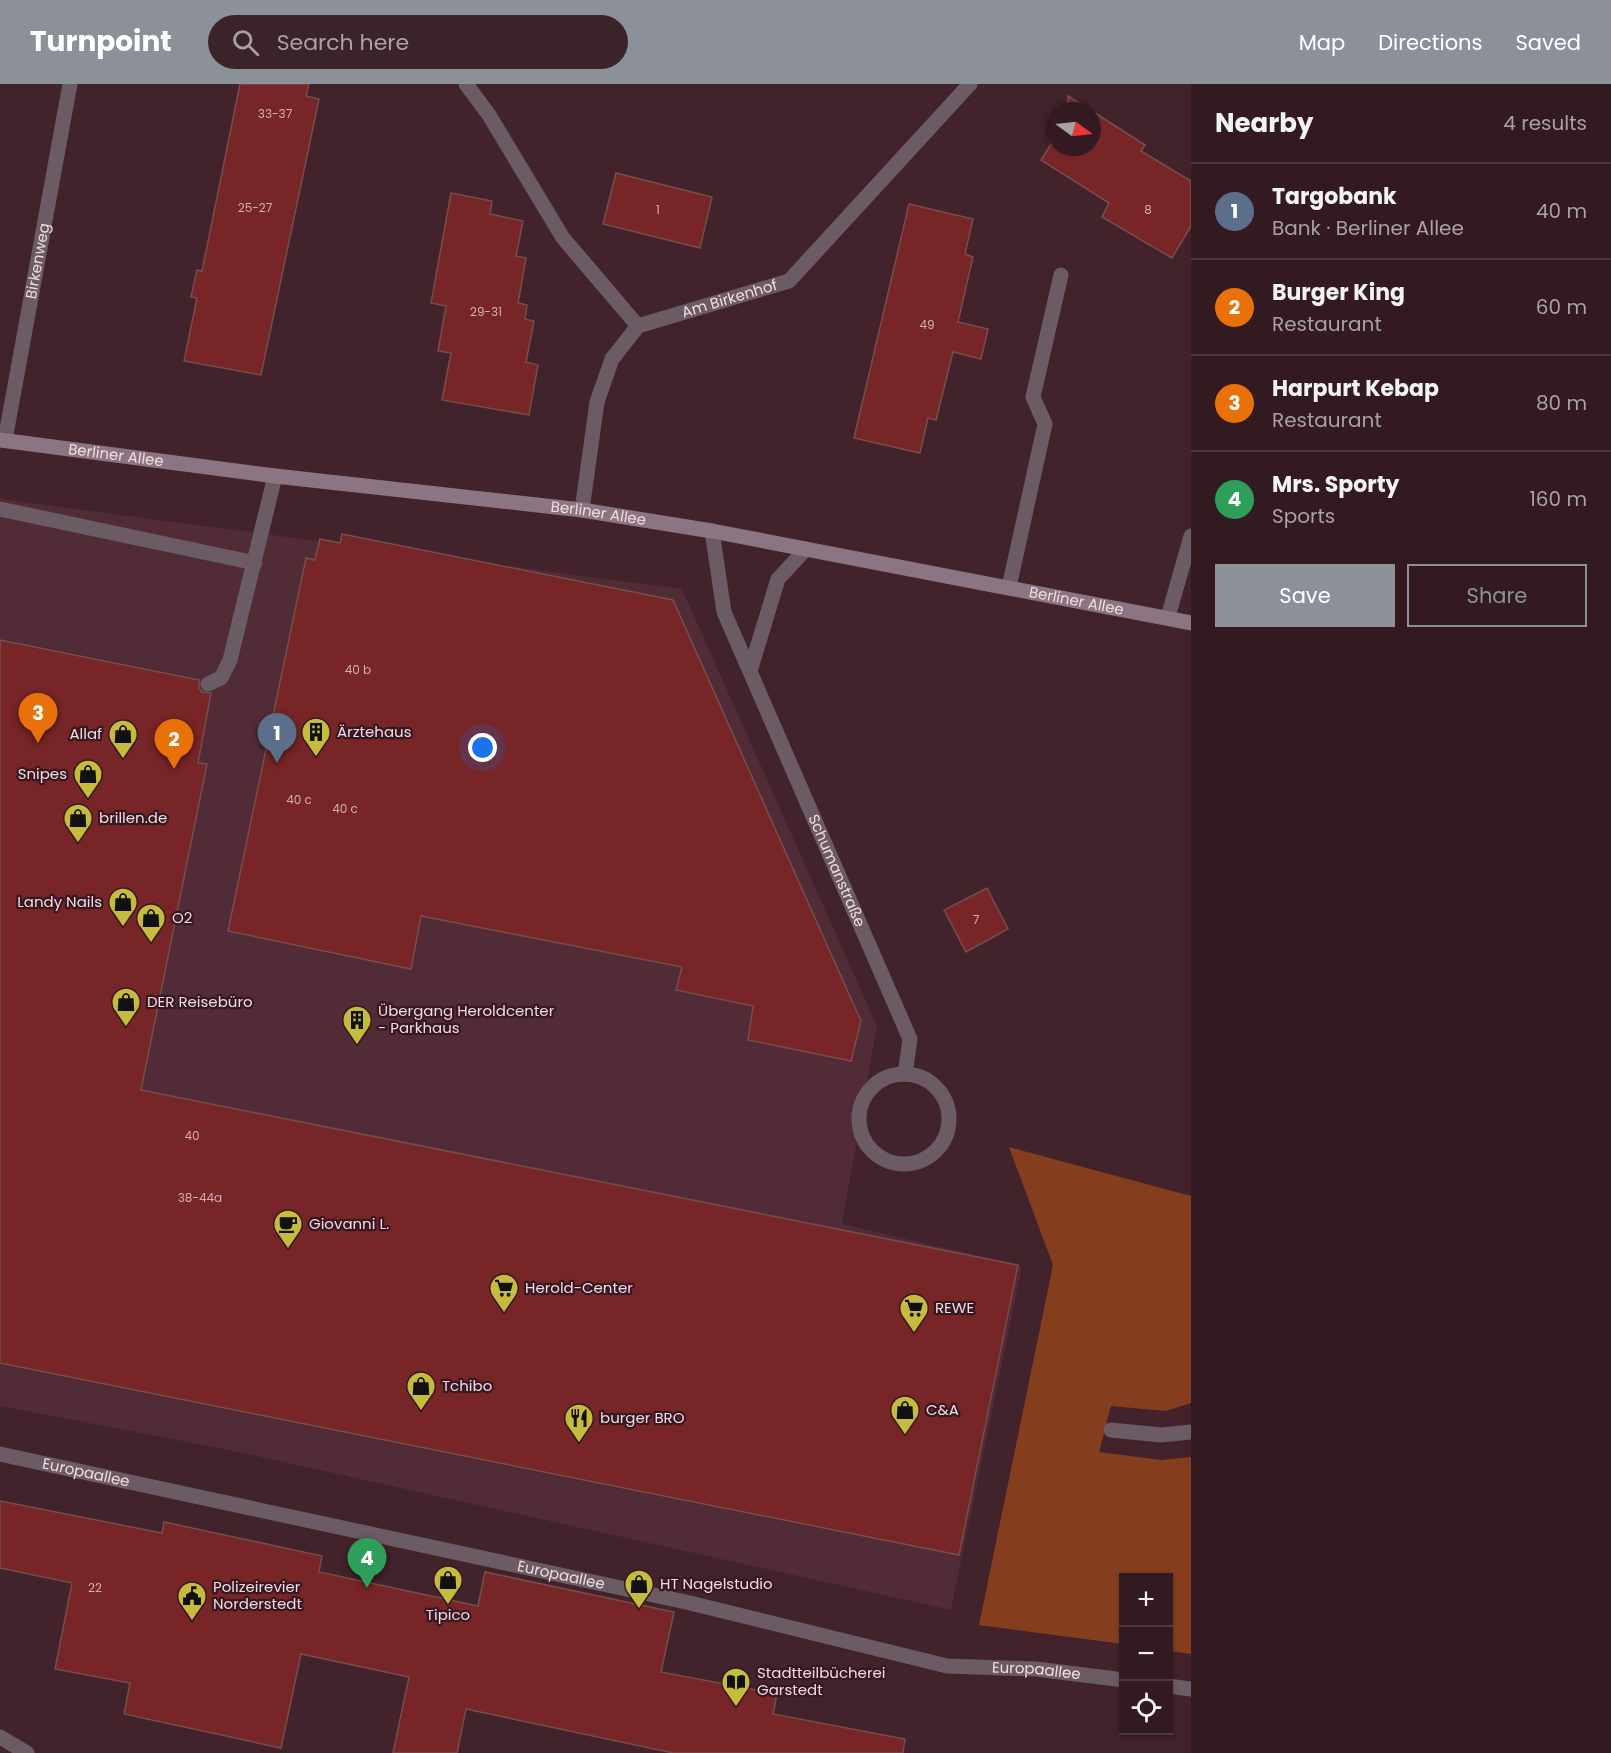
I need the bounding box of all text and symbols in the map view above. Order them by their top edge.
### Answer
search box [208,15,628,69]
text: Turnpoint [30,22,172,61]
icon: search [229,26,262,59]
text: Search here [277,27,409,58]
text: Map [1299,28,1345,57]
text: Directions [1378,28,1482,57]
text: Saved [1515,28,1581,57]
north arrow [1047,102,1101,156]
house number: 33-37 [258,105,293,122]
text: Nearby [1215,105,1313,141]
text: 4 results [1503,109,1587,137]
text: Targobank [1272,181,1397,212]
text: 1 [1231,197,1238,225]
text: 40 m [1536,197,1587,225]
house number: 25-27 [238,199,273,216]
house number: 1 [656,201,660,218]
house number: 8 [1144,201,1152,218]
text: Bank · Berliner Allee [1272,214,1464,242]
street label: Birkenweg [20,221,54,301]
street label: Am Birkenhof [679,274,780,322]
text: Burger King [1272,277,1405,308]
text: 2 [1229,293,1240,321]
text: 60 m [1536,293,1587,321]
house number: 29-31 [470,303,502,320]
text: Restaurant [1272,310,1382,338]
house number: 49 [919,316,935,333]
text: Harpurt Kebap [1272,373,1439,404]
text: 3 [1228,389,1241,417]
text: 80 m [1536,389,1587,417]
text: Restaurant [1272,406,1382,434]
street label: Berliner Allee [67,438,165,471]
text: Mrs. Sporty [1272,469,1400,500]
text: 4 [1228,485,1241,513]
text: 160 m [1529,485,1587,513]
street label: Berliner Allee [550,496,648,530]
text: Sports [1272,502,1335,530]
button: Save [1215,564,1395,627]
button: Share [1407,564,1587,627]
street label: Berliner Allee [1027,581,1126,620]
house number: 40 b [345,661,371,678]
pin: 3 [18,694,57,743]
pin: 1 [258,714,296,763]
building icon: Ärztehaus [300,716,332,758]
shop icon: Allaf [107,718,139,760]
pin: 2 [154,720,194,769]
place label: Ärztehaus [337,721,412,742]
place label: Allaf [69,723,102,744]
your location [468,733,497,762]
shop icon: Snipes [72,758,104,800]
place label: Snipes [18,763,67,784]
house number: 40 c [286,791,312,808]
house number: 40 c [332,800,358,817]
shop icon: brillen.de [62,802,94,844]
place label: brillen.de [99,807,167,828]
street label: Schumanstraße [803,811,871,930]
shop icon: Landy Nails [107,886,139,928]
place label: Landy Nails [17,891,102,912]
shop icon: O2 [135,902,167,944]
place label: O2 [172,907,192,928]
house number: 7 [973,911,980,928]
shop icon: DER Reisebüro [110,986,142,1028]
place label: DER Reisebüro [147,991,253,1012]
place label: Übergang Heroldcenter - Parkhaus [378,1000,555,1038]
building icon: Übergang Heroldcenter - Parkhaus [341,1004,373,1046]
house number: 40 [184,1127,200,1144]
house number: 38-44a [178,1189,222,1206]
cafe icon: Giovanni L. [272,1208,304,1250]
place label: Giovanni L. [309,1213,389,1234]
supermarket icon: Herold-Center [488,1272,520,1314]
place label: Herold-Center [525,1277,633,1298]
supermarket icon: REWE [898,1292,930,1334]
place label: REWE [935,1297,974,1318]
shop icon: Tchibo [405,1370,437,1412]
place label: Tchibo [442,1375,492,1396]
shop icon: C&A [889,1394,921,1436]
place label: C&A [926,1399,959,1420]
restaurant icon: burger BRO [563,1402,595,1444]
place label: burger BRO [600,1407,685,1428]
street label: Europaallee [40,1452,132,1492]
pin: 4 [348,1538,386,1588]
street label: Europaallee [515,1555,607,1594]
shop icon: Tipico [432,1564,464,1606]
shop icon: HT Nagelstudio [623,1568,655,1610]
place label: HT Nagelstudio [660,1573,773,1594]
map controls [1119,1573,1173,1735]
button: + [1119,1573,1173,1627]
place label: Polizeirevier Norderstedt [213,1576,302,1614]
house number: 22 [88,1579,102,1596]
public building icon: Polizeirevier Norderstedt [176,1580,208,1622]
place label: Tipico [426,1604,470,1625]
button: − [1119,1627,1173,1681]
street label: Europaallee [992,1657,1082,1684]
place label: Stadtteilbücherei Garstedt [757,1662,885,1700]
library icon: Stadtteilbücherei Garstedt [720,1666,752,1708]
button: locate [1119,1681,1173,1735]

